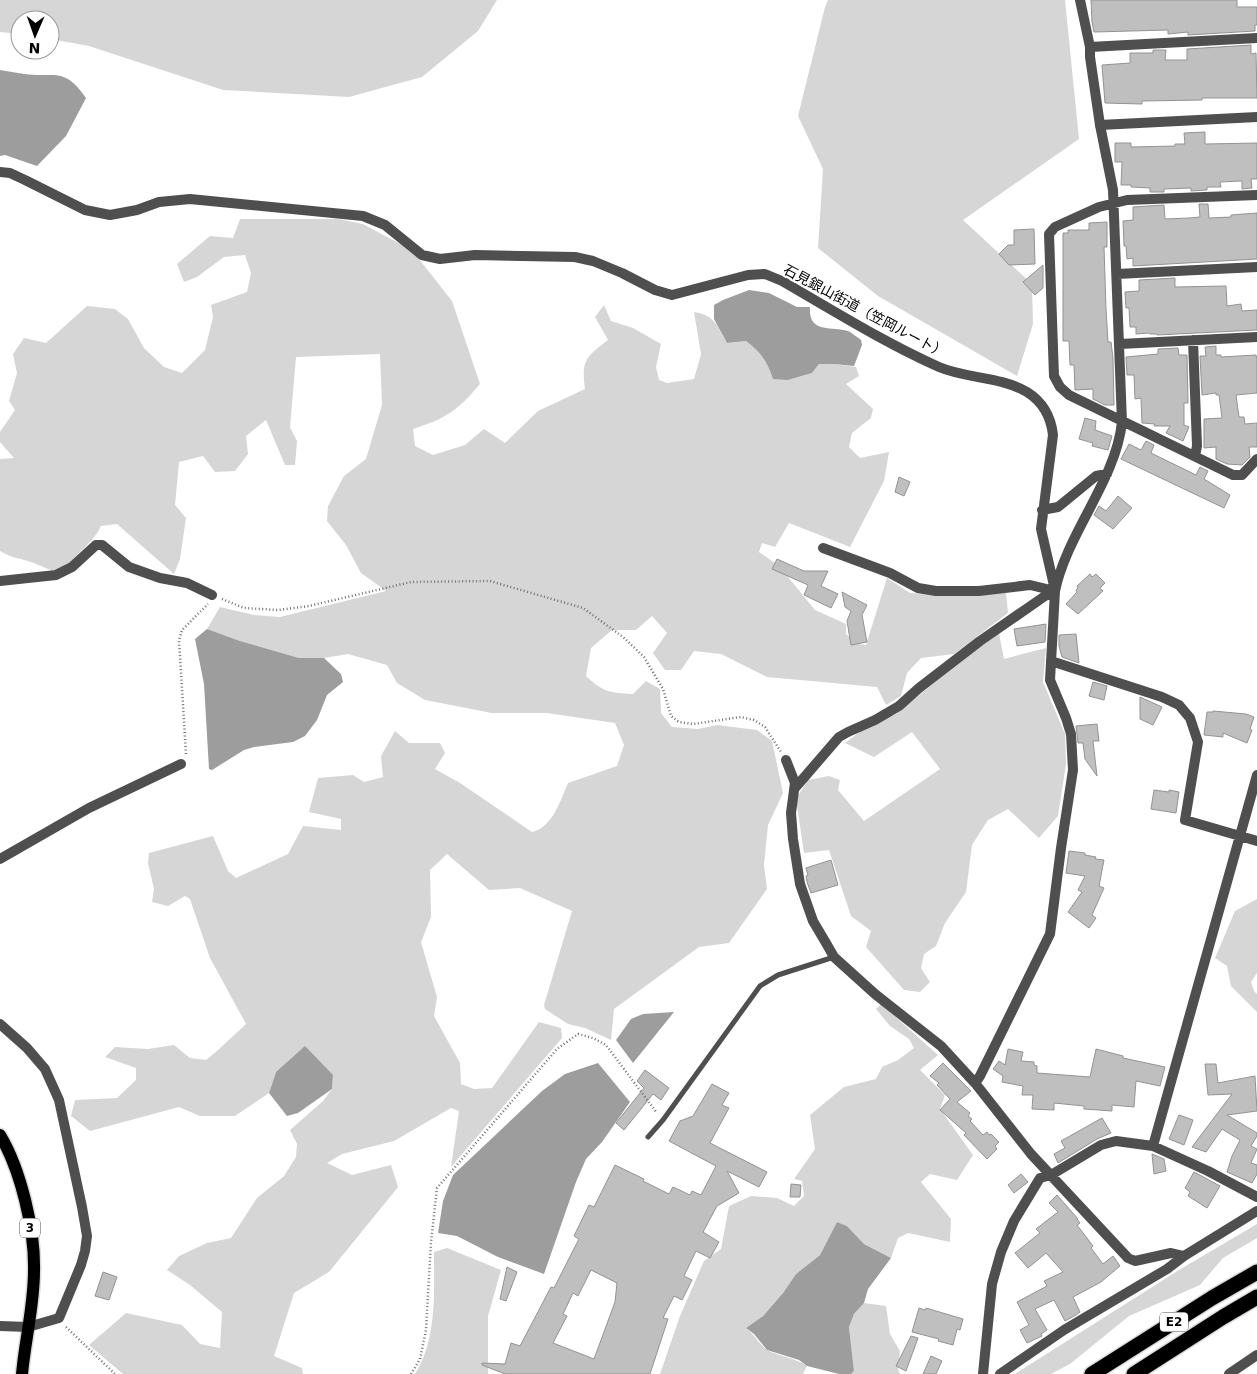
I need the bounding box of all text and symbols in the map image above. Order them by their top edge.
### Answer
north arrow [10,10,60,60]
text: N [28,40,41,56]
street label: 石見銀山街道（笠岡ルート） [781,261,949,361]
road number: 3 [20,1218,40,1238]
road number: E2 [1160,1312,1188,1331]

